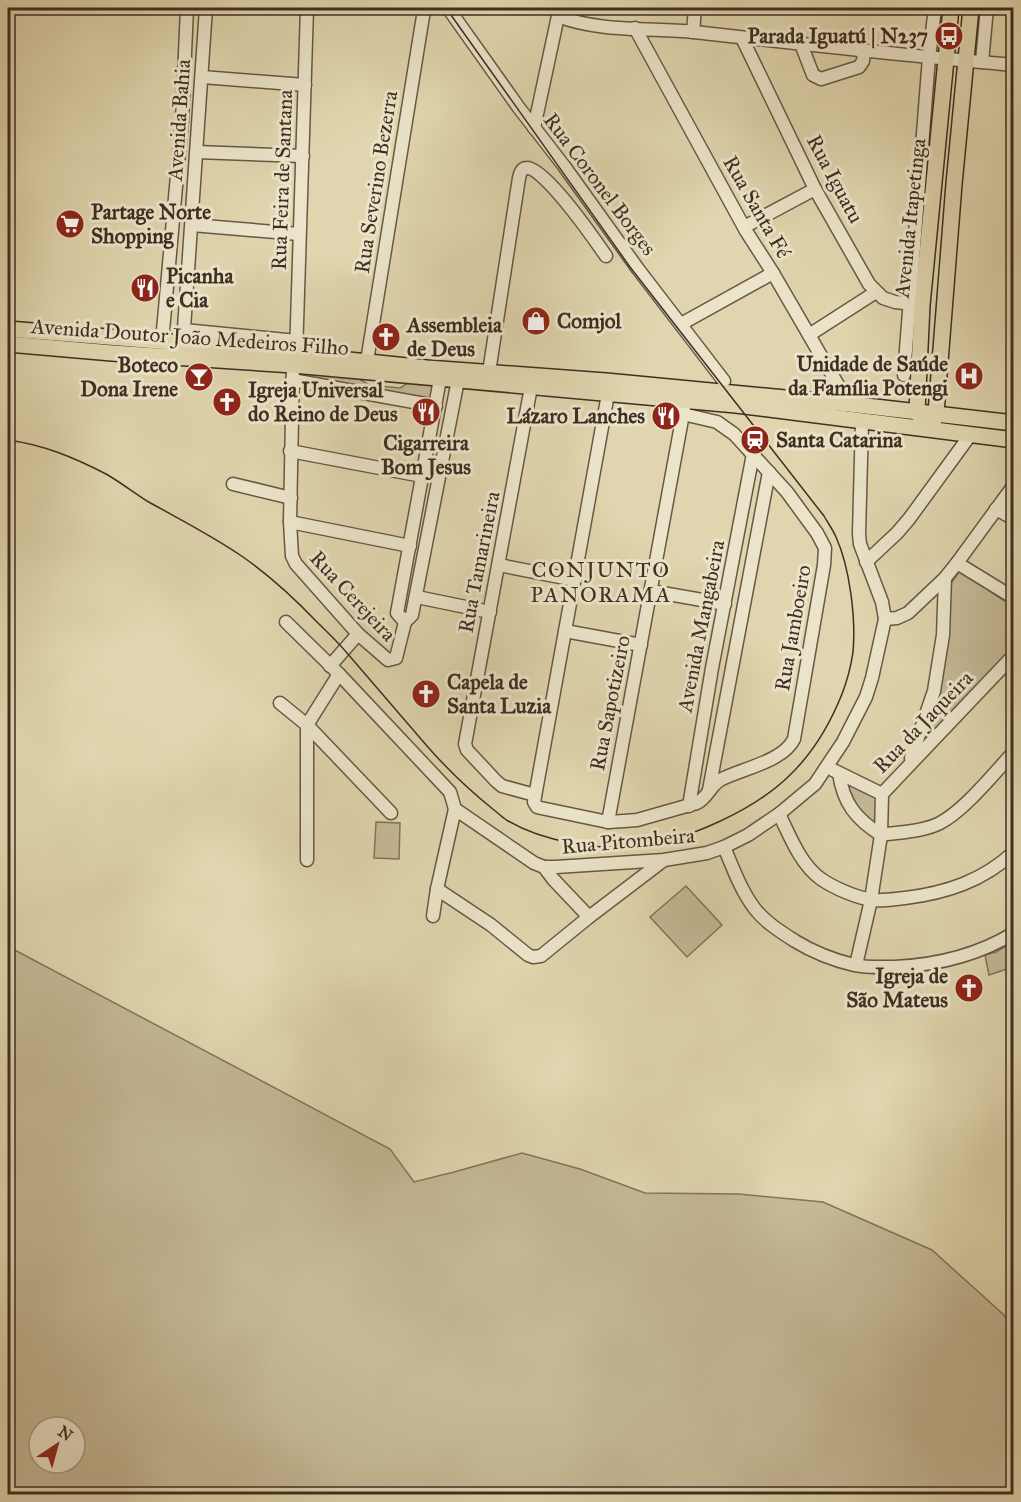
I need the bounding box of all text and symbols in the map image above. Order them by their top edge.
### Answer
bus stop icon: Parada Iguatú | N237 [933,20,965,52]
place label: Parada Iguatú | N237 [748,23,928,49]
street label: Avenida Bahia [162,58,196,183]
street label: Rua Feira de Santana [266,89,298,271]
street label: Rua Severino Bezerra [349,89,403,275]
street label: Rua Coronel Borges [538,108,662,260]
street label: Rua Iguatu [801,130,869,228]
street label: Avenida Itapetinga [889,137,931,300]
street label: Rua Santa Fé [717,151,797,263]
place label: Partage Norte Shopping [91,199,211,249]
supermarket icon: Partage Norte Shopping [54,208,86,240]
place label: Picanha e Cia [166,263,234,313]
restaurant icon: Picanha e Cia [129,272,161,304]
shop icon: Comjol [520,305,552,337]
place label: Comjol [557,308,622,334]
place label: Assembleia de Deus [405,312,503,362]
street label: Avenida Doutor João Medeiros Filho [29,313,350,361]
church icon: Assembleia de Deus [370,321,402,353]
place label: Unidade de Saúde da Família Potengi [788,351,948,401]
place label: Boteco Dona Irene [80,352,178,402]
hospital icon: Unidade de Saúde da Família Potengi [953,360,985,392]
bar icon: Boteco Dona Irene [183,361,215,393]
place label: Igreja Universal do Reino de Deus [248,377,398,427]
church icon: Igreja Universal do Reino de Deus [211,386,243,418]
restaurant icon: Cigarreira Bom Jesus [410,396,442,428]
restaurant icon: Lázaro Lanches [650,400,682,432]
place label: Lázaro Lanches [506,403,645,429]
station icon: Santa Catarina [739,424,771,456]
place label: Santa Catarina [776,427,904,453]
place label: Cigarreira Bom Jesus [381,430,471,481]
street label: Rua Tamarineira [453,489,506,635]
street label: Avenida Mangabeira [671,538,730,715]
street label: Rua Cerejeira [304,545,402,647]
district label: CONJUNTO PANORAMA [530,556,672,608]
street label: Rua Jamboeiro [769,563,817,693]
street label: Rua Sapotizeiro [584,633,636,773]
street label: Rua da Jaqueira [868,665,978,779]
place label: Capela de Santa Luzia [447,669,552,719]
church icon: Capela de Santa Luzia [410,678,442,710]
street label: Rua Pitombeira [560,822,696,860]
place label: Igreja de São Mateus [846,963,948,1013]
church icon: Igreja de São Mateus [953,972,985,1004]
north arrow [27,1415,87,1475]
text: N [54,1422,77,1445]

